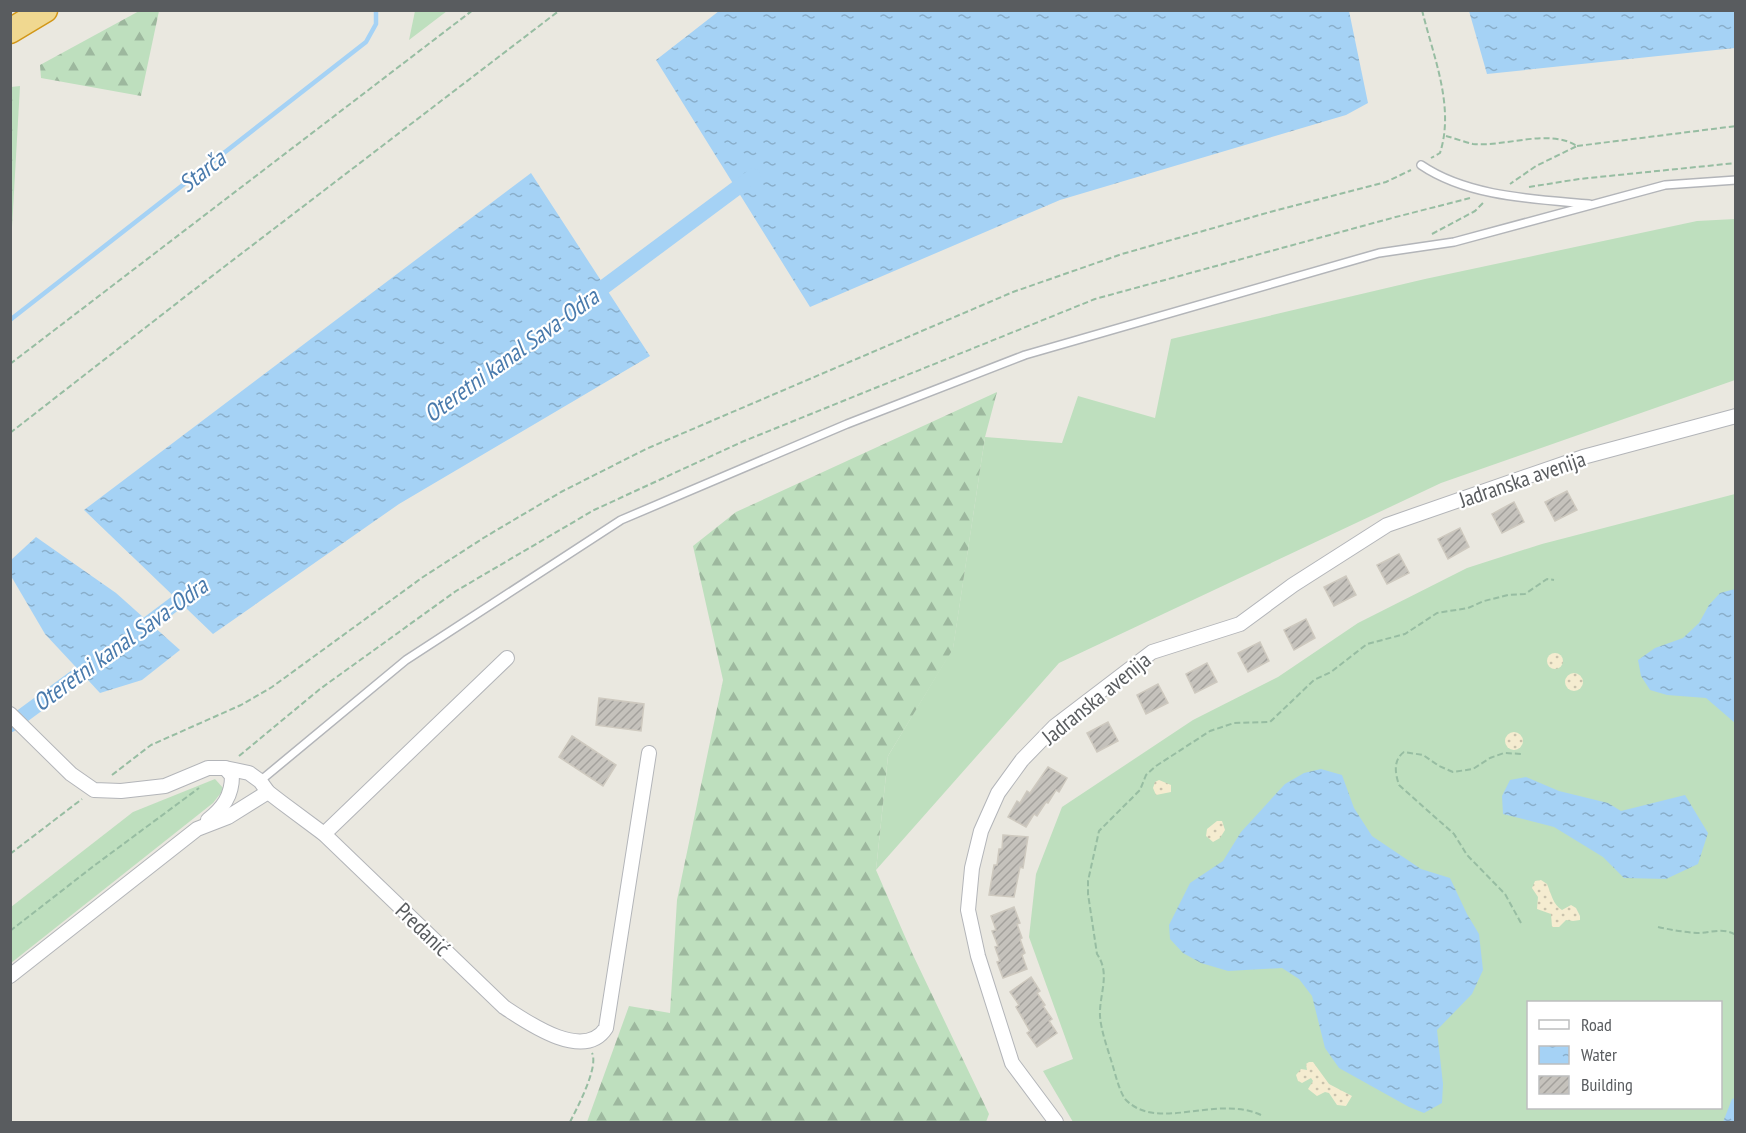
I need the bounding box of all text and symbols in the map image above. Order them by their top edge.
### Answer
water label: Starča [172,142,233,199]
water label: Oteretni kanal Sava-Odra [417,280,606,429]
street label: Jadranska avenija [1454,444,1589,514]
water label: Oteretni kanal Sava-Odra [26,569,215,718]
street label: Jadranska avenija [1035,646,1156,751]
street label: Predanić [390,896,456,962]
legend [1527,1001,1722,1109]
text: Road [1581,1013,1612,1036]
text: Water [1581,1043,1617,1066]
text: Building [1581,1073,1633,1096]

